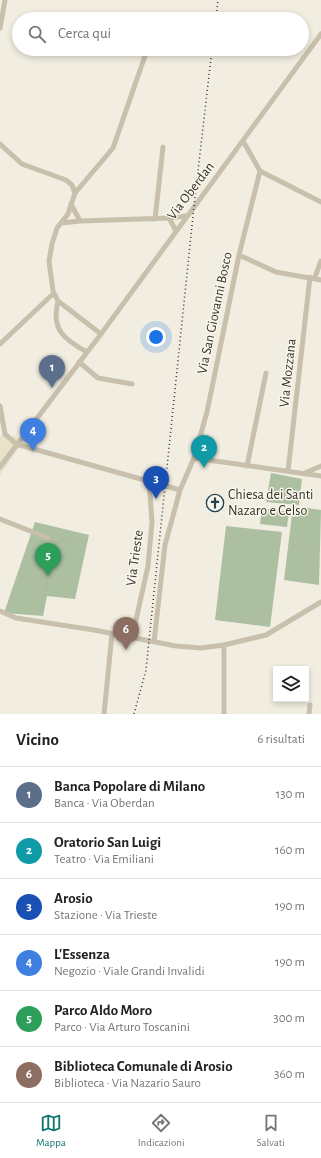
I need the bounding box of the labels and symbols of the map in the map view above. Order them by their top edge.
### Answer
street label: Via Oberdan [165,160,217,222]
street label: Via San Giovanni Bosco [195,251,235,375]
your location [146,327,166,347]
street label: Via Mozzana [277,337,299,408]
pin: 1 [39,355,65,388]
pin: 4 [20,418,46,451]
pin: 2 [191,435,217,468]
pin: 3 [143,466,169,499]
place label: Chiesa dei Santi Nazaro e Celso [228,488,314,518]
church icon: Chiesa dei Santi Nazaro e Celso [205,493,225,513]
street label: Via Trieste [124,529,146,587]
pin: 5 [35,543,61,576]
pin: 6 [113,617,139,650]

